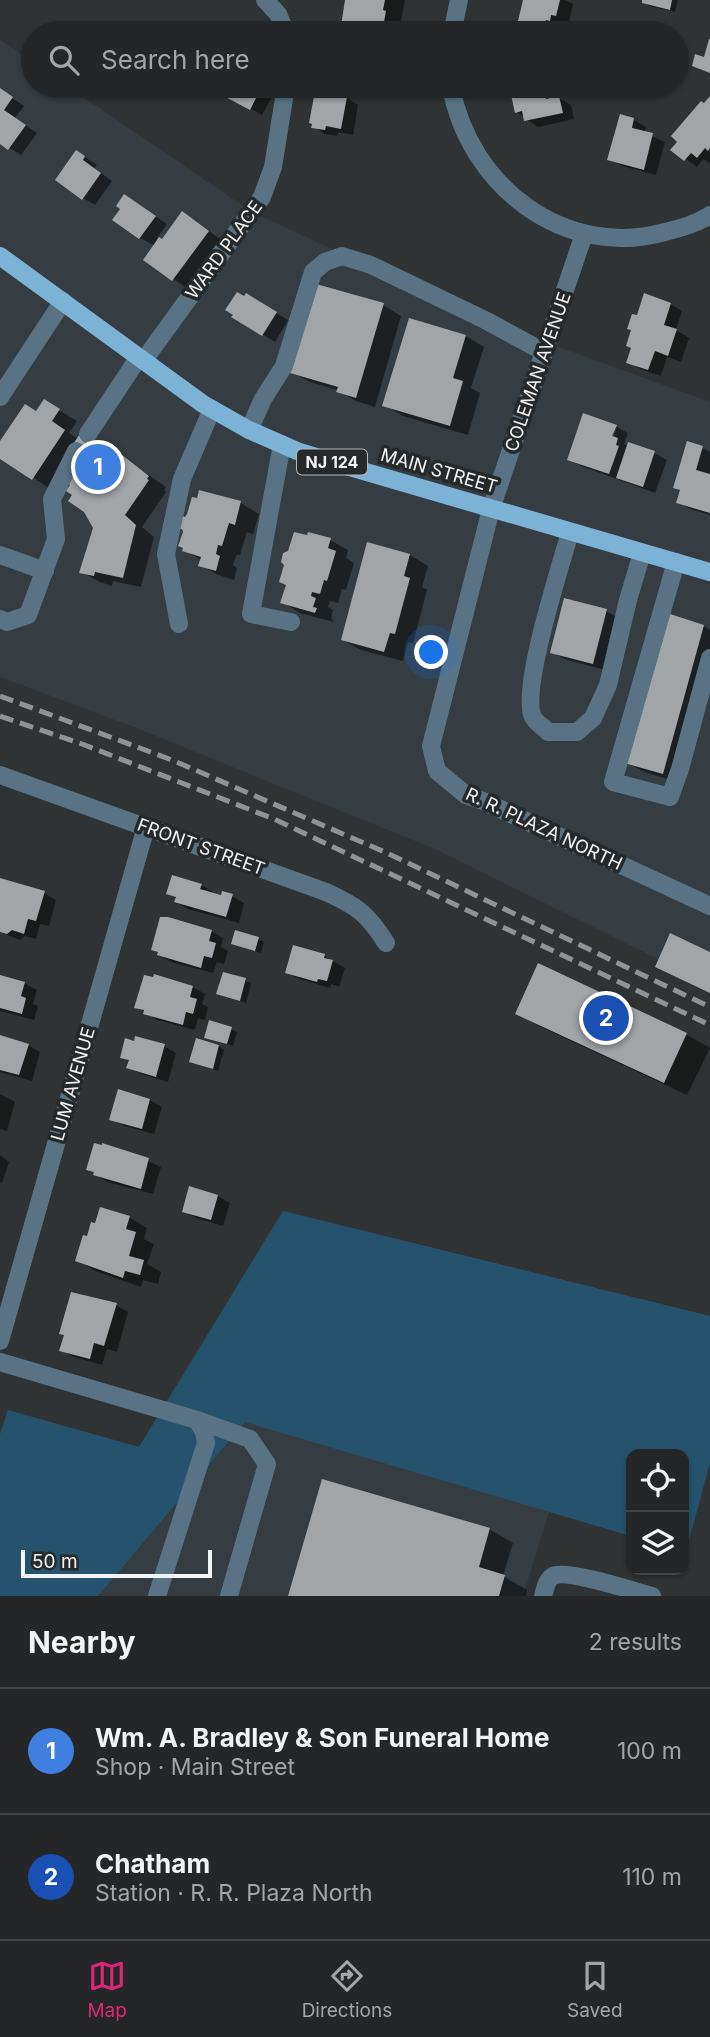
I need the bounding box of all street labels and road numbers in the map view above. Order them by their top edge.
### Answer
street label: WARD PLACE [181,197,266,303]
street label: COLEMAN AVENUE [500,289,575,454]
street label: MAIN STREET [378,444,500,497]
road number: NJ 124 [297,449,367,475]
street label: R. R. PLAZA NORTH [463,783,626,874]
street label: FRONT STREET [135,814,268,879]
street label: LUM AVENUE [46,1025,99,1143]

